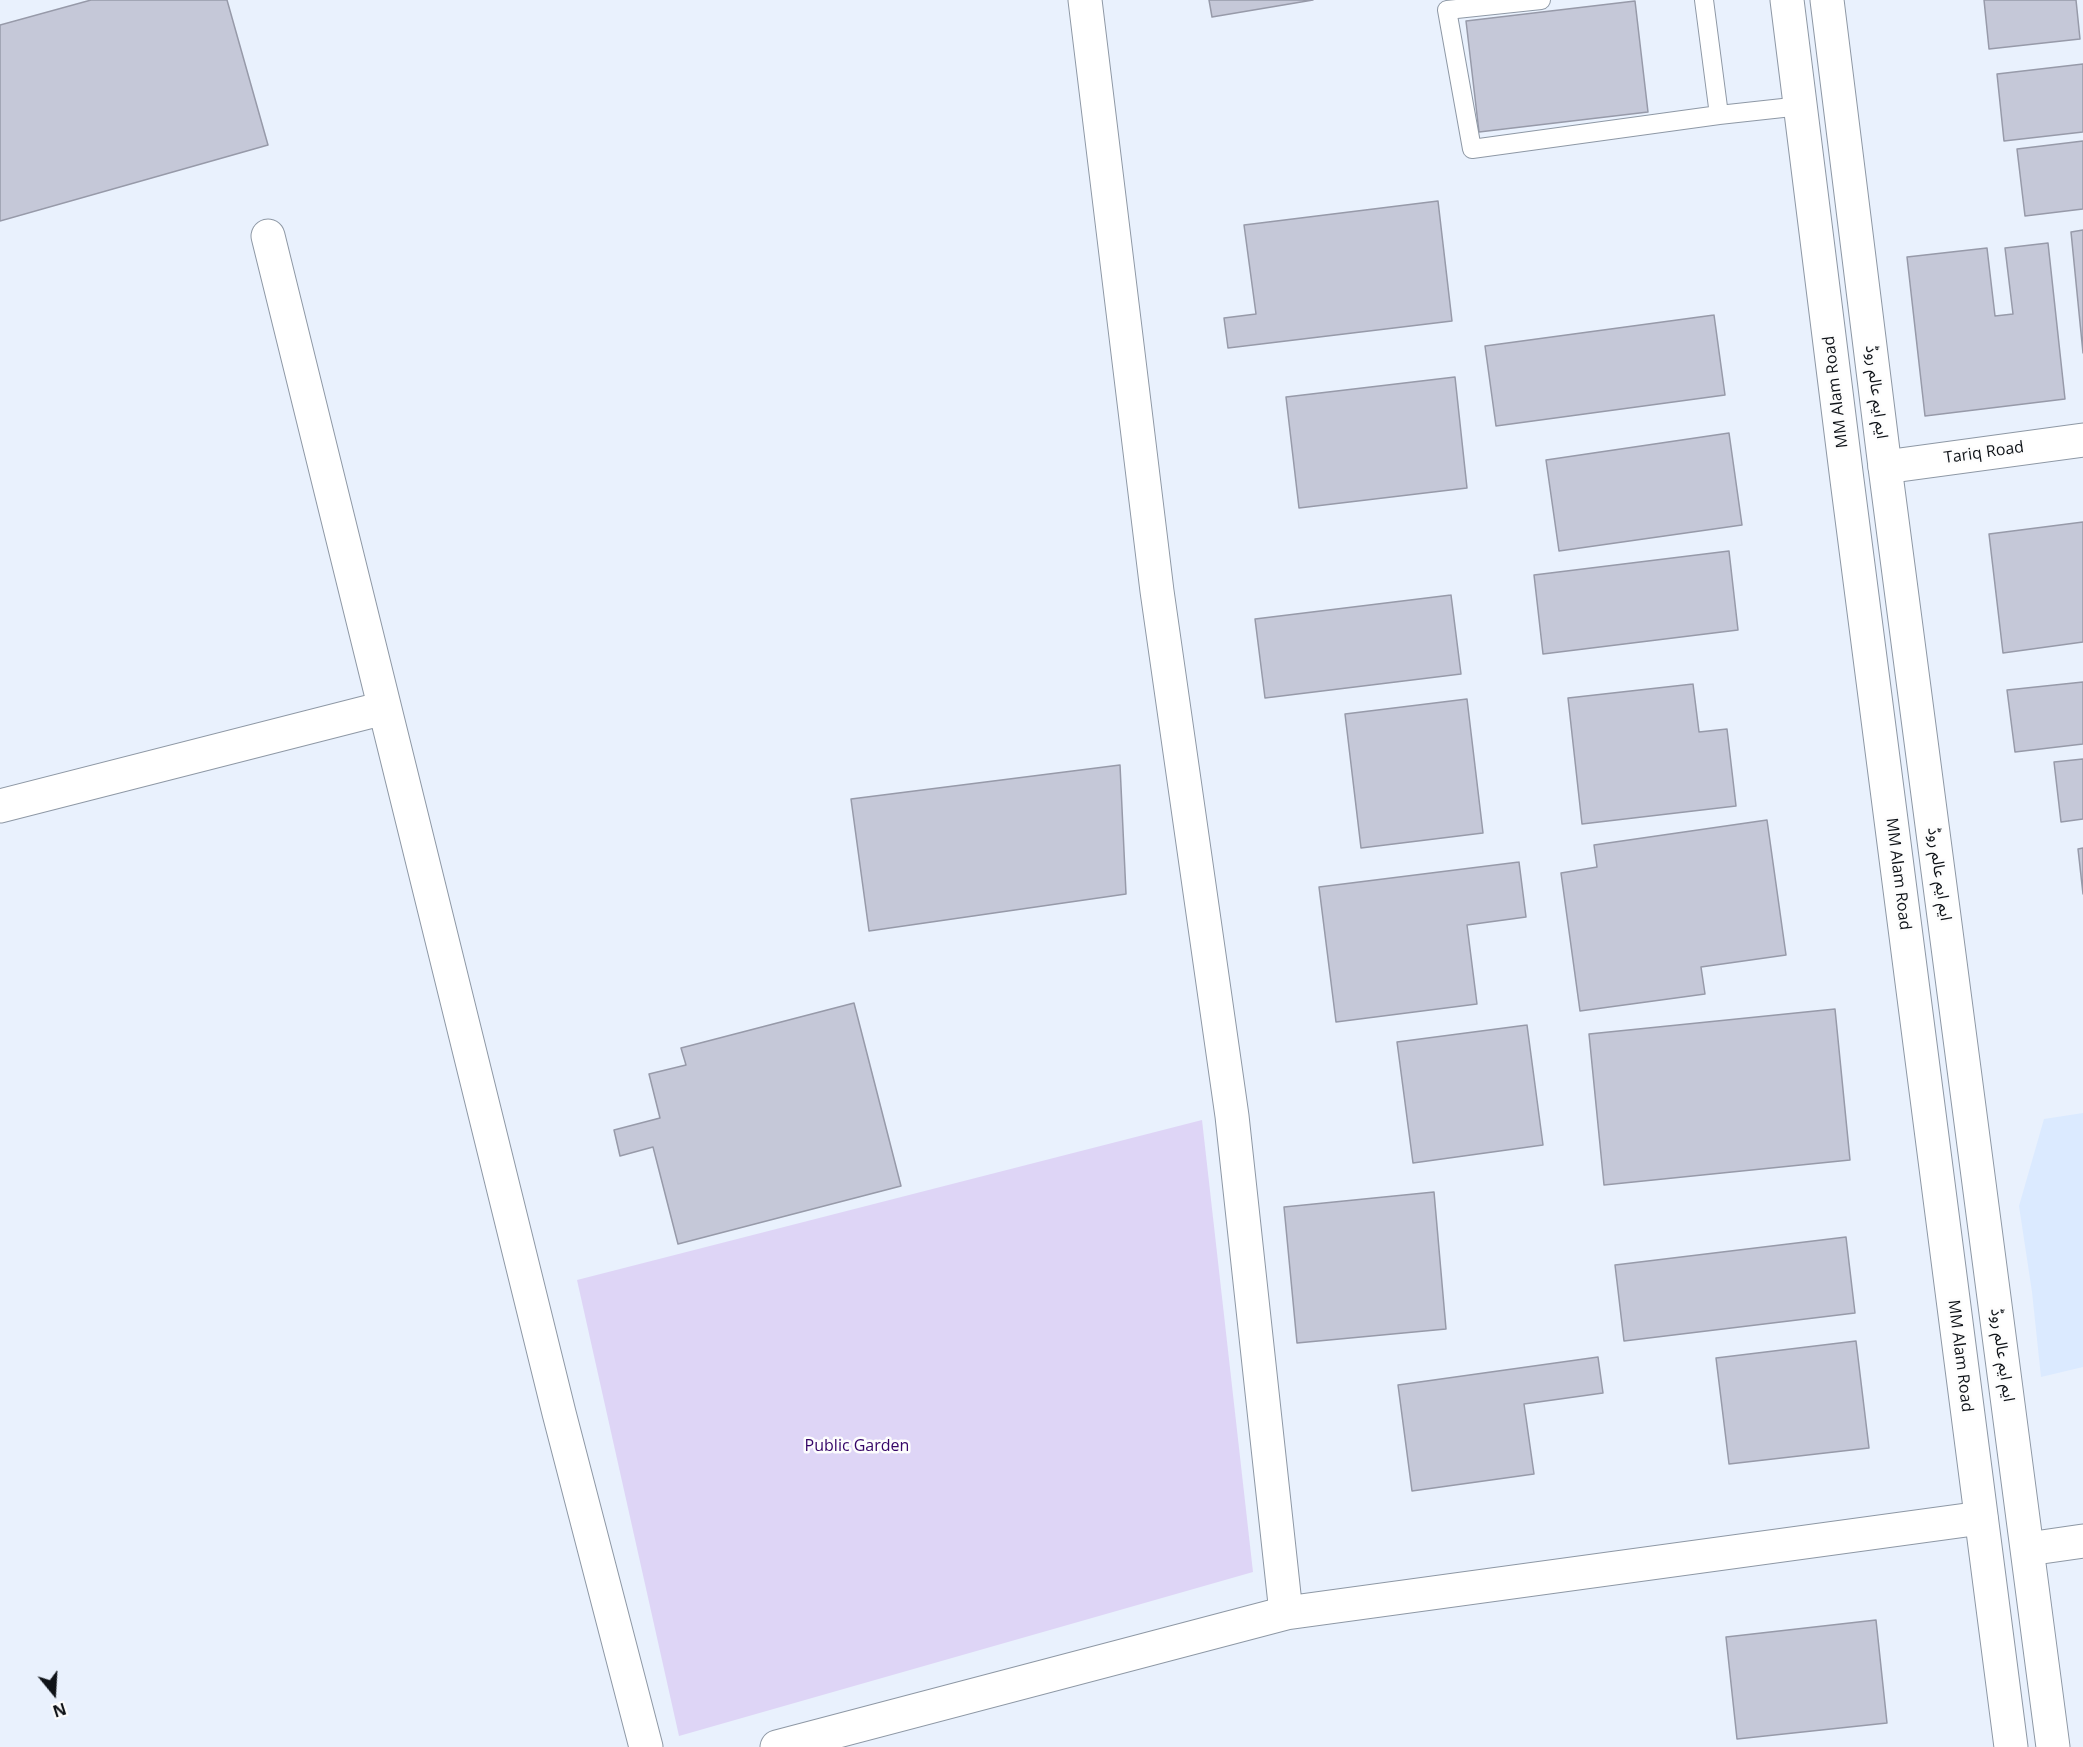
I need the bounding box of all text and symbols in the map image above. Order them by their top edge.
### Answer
street label: MM Alam Road [1820,335,1852,449]
street label: ایم ایم عالم روڈ [1861,344,1891,440]
street label: Tariq Road [1943,438,2025,468]
street label: MM Alam Road [1882,817,1914,931]
street label: ایم ایم عالم روڈ [1923,826,1955,922]
street label: MM Alam Road [1944,1299,1976,1413]
street label: ایم ایم عالم روڈ [1986,1307,2018,1403]
park label: Public Garden [805,1436,909,1456]
north arrow [24,1663,84,1723]
text: N [50,1698,69,1723]

